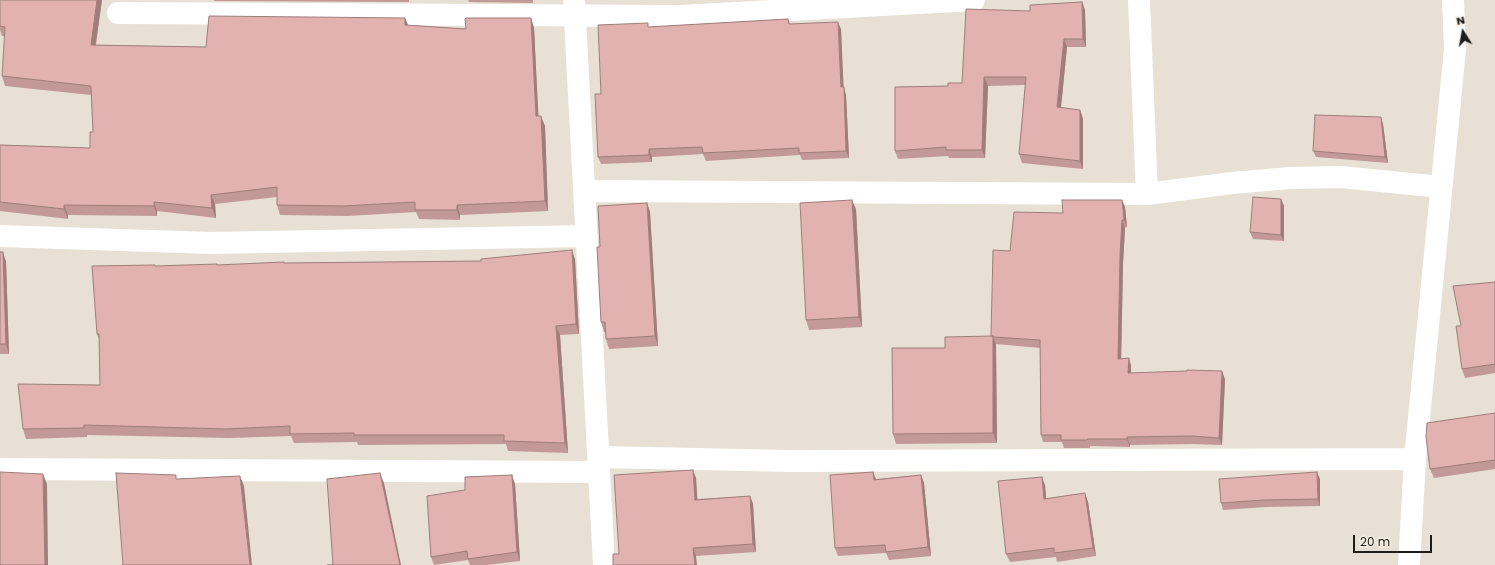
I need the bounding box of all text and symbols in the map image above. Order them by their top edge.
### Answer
north arrow [1443,12,1483,52]
text: N [1455,12,1466,29]
scale bar [1355,527,1434,553]
text: 20 m [1360,533,1390,550]

